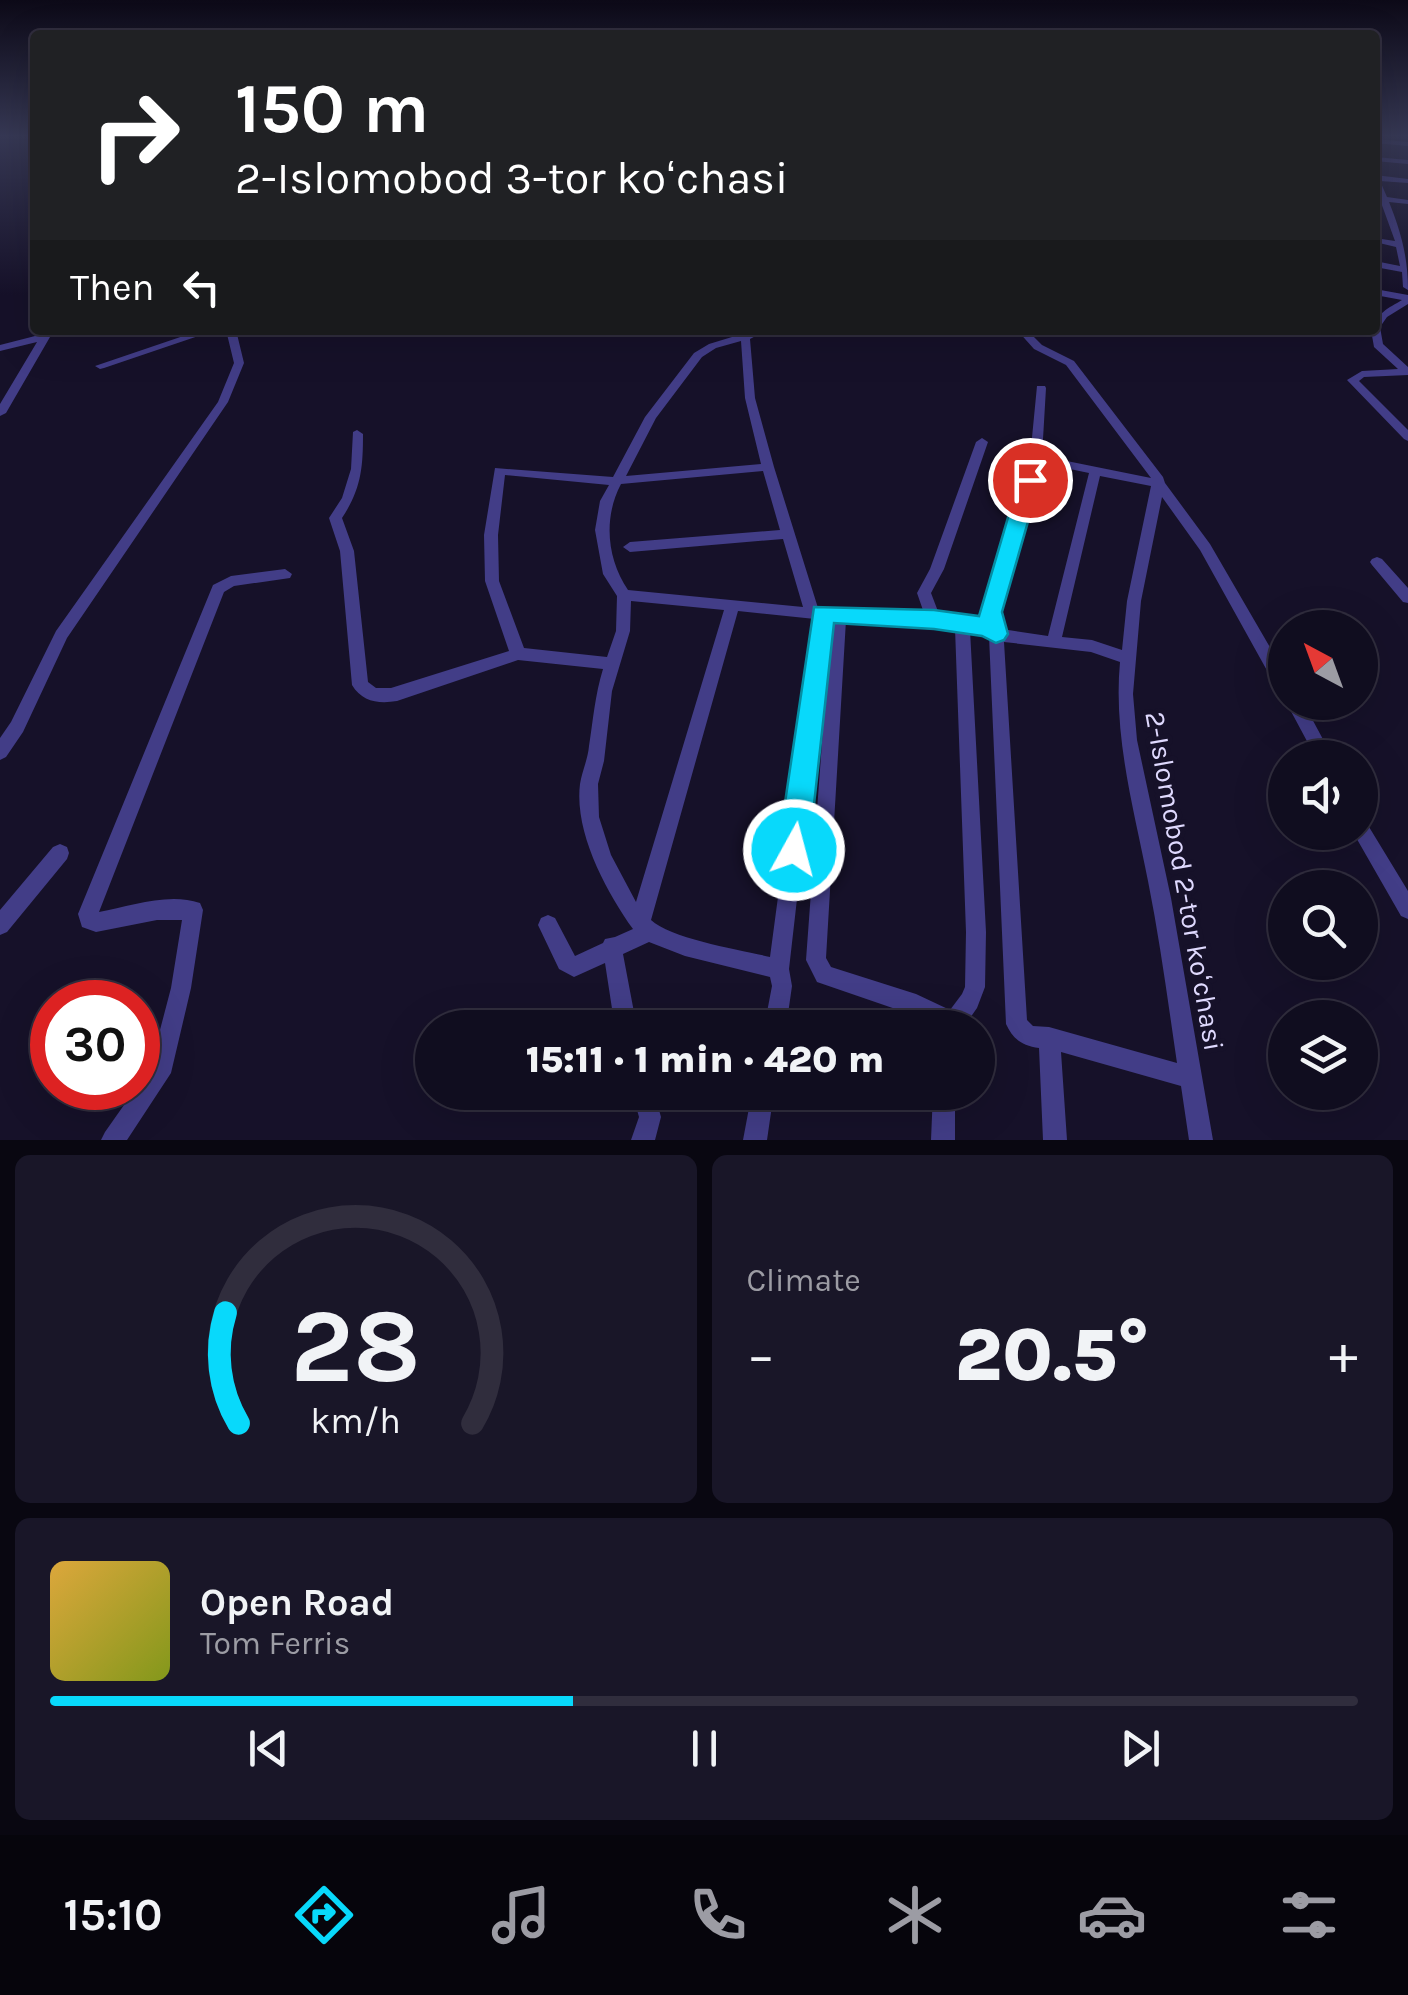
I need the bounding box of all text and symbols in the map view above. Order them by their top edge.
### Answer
text: 150 m [235,68,429,150]
icon: right [70,70,200,200]
text: 2-Islomobod 3-tor koʻchasi [235,152,788,204]
icon: left [174,260,229,315]
text: Then [70,265,154,310]
pin [988,438,1073,523]
icon: arrive [1003,453,1058,508]
north arrow [1268,610,1378,720]
map controls [1268,610,1378,1110]
street label: 2-Islomobod 2-tor koʻchasi [1138,709,1231,1053]
button: sound [1268,740,1378,850]
position arrow [742,798,846,902]
button: search [1268,870,1378,980]
speed limit sign: 30 [30,980,160,1110]
button: layers [1268,1000,1378,1110]
text: 15:11 · 1 min · 420 m [526,1037,884,1082]
text: Climate [747,1262,861,1299]
text: 28 [291,1286,421,1407]
text: 20.5° [955,1311,1150,1399]
text: − [747,1323,775,1387]
text: + [1329,1323,1358,1387]
text: km/h [310,1400,401,1442]
text: Open Road [200,1580,394,1625]
text: Tom Ferris [200,1625,350,1662]
icon: previous [241,1721,296,1776]
icon: pause [677,1721,732,1776]
icon: next [1113,1721,1168,1776]
icon: directions [289,1880,359,1950]
icon: music [486,1880,556,1950]
icon: phone [683,1880,753,1950]
icon: climate [880,1880,950,1950]
icon: car [1077,1880,1147,1950]
icon: filters [1274,1880,1344,1950]
text: 15:10 [64,1889,162,1941]

